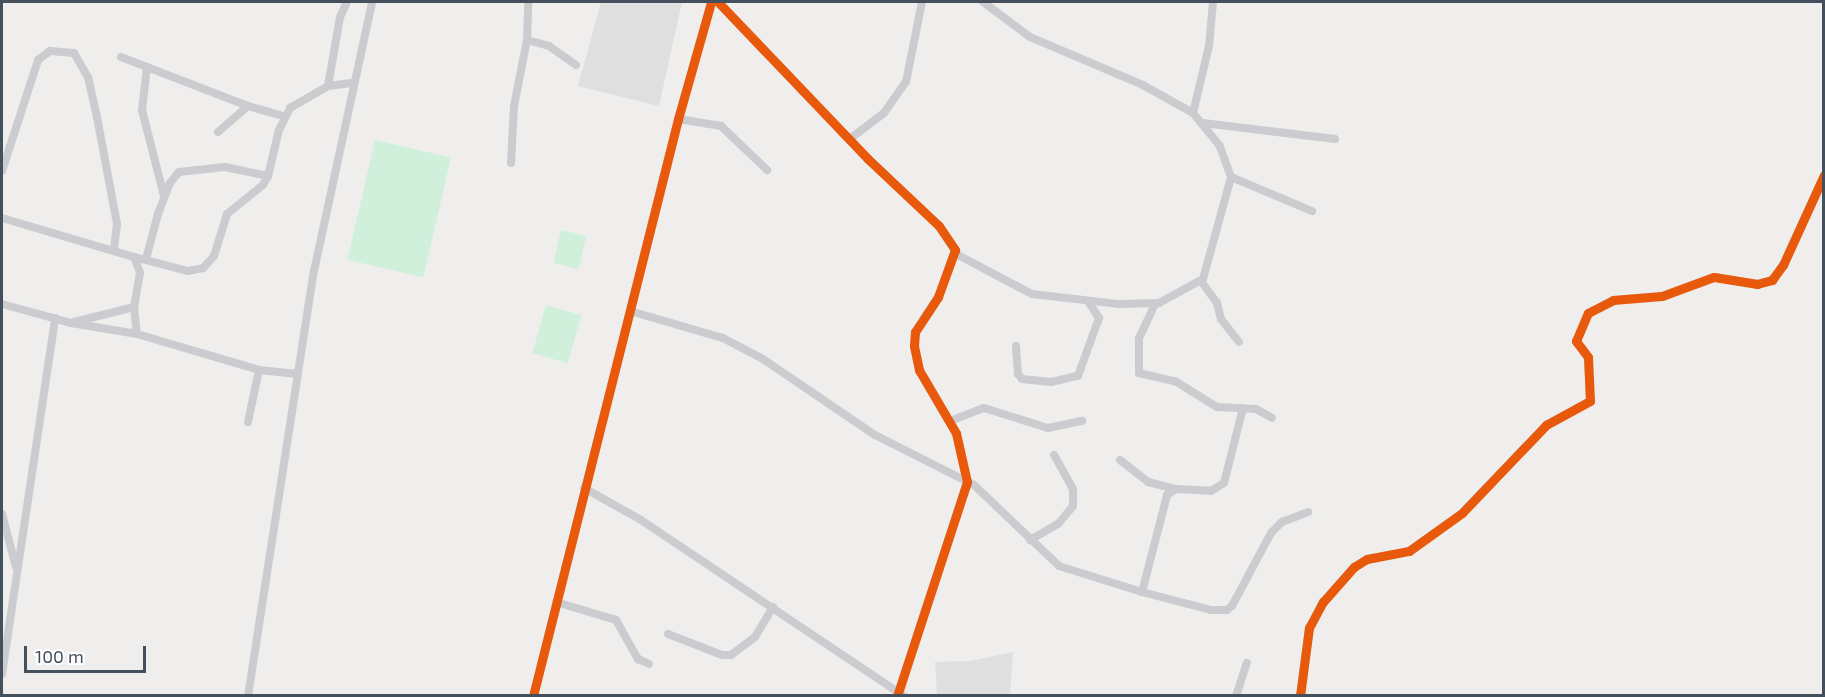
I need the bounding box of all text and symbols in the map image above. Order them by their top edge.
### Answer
scale bar [27,634,148,672]
text: 100 m [35,645,84,667]

